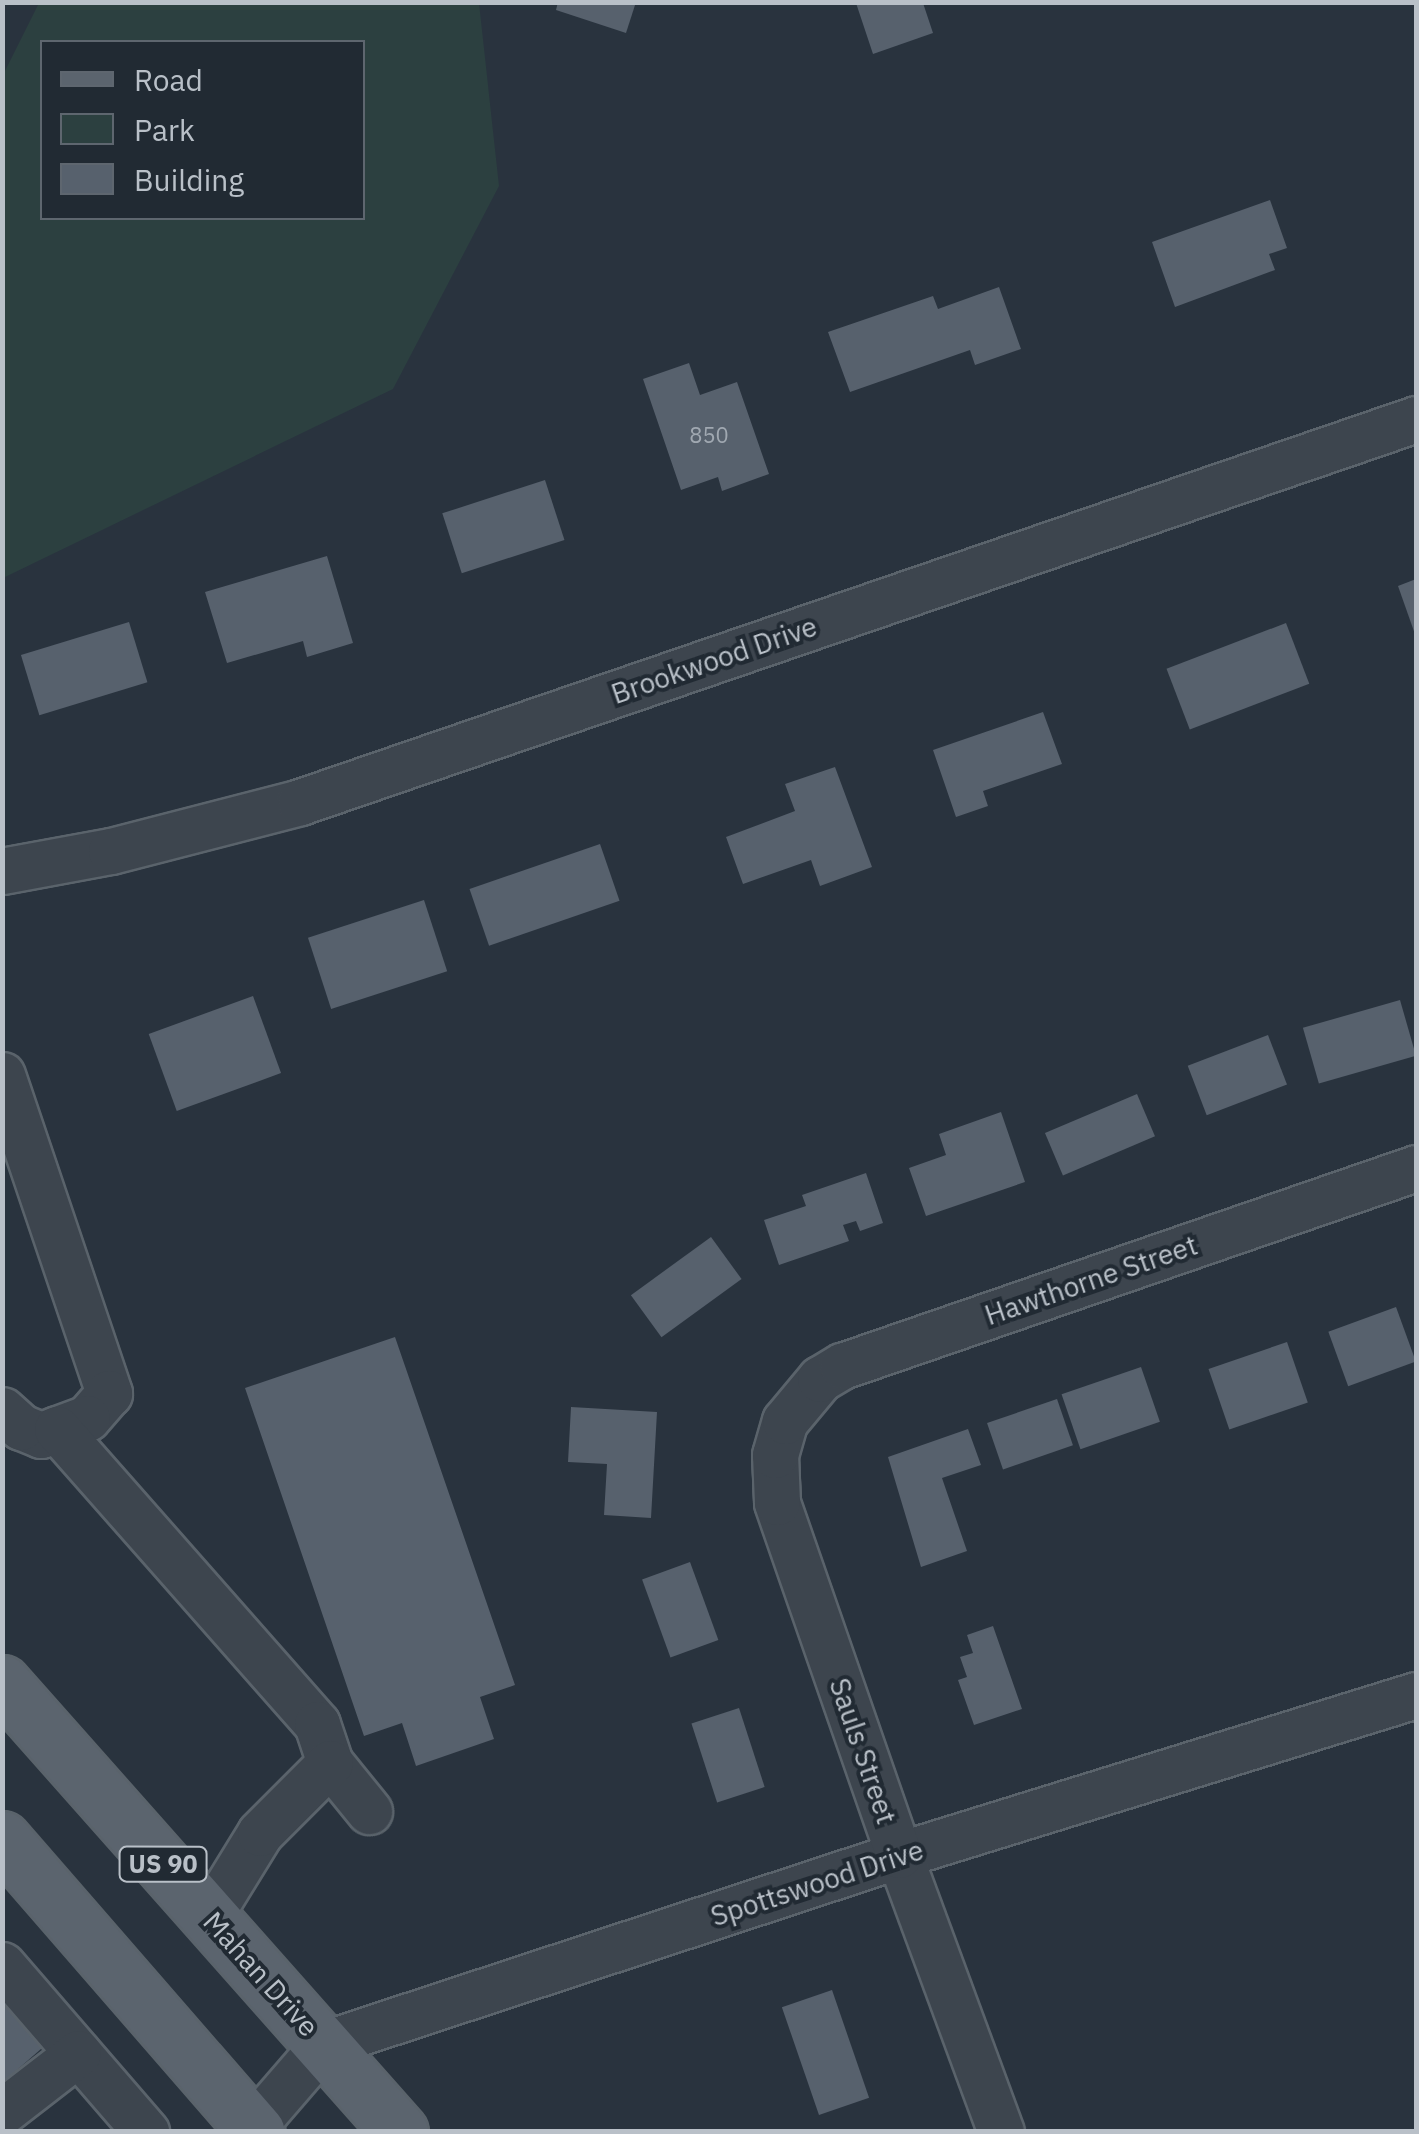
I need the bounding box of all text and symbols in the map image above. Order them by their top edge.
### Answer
legend [40,40,365,220]
text: Road [134,60,203,99]
text: Park [134,110,195,149]
text: Building [134,160,244,199]
house number: 850 [689,422,729,448]
street label: Brookwood Drive [607,609,821,711]
street label: Hawthorne Street [980,1228,1202,1332]
street label: Sauls Street [822,1674,904,1828]
street label: Spottswood Drive [706,1833,928,1933]
road number: US 90 [118,1844,208,1884]
street label: Mahan Drive [196,1905,326,2043]

